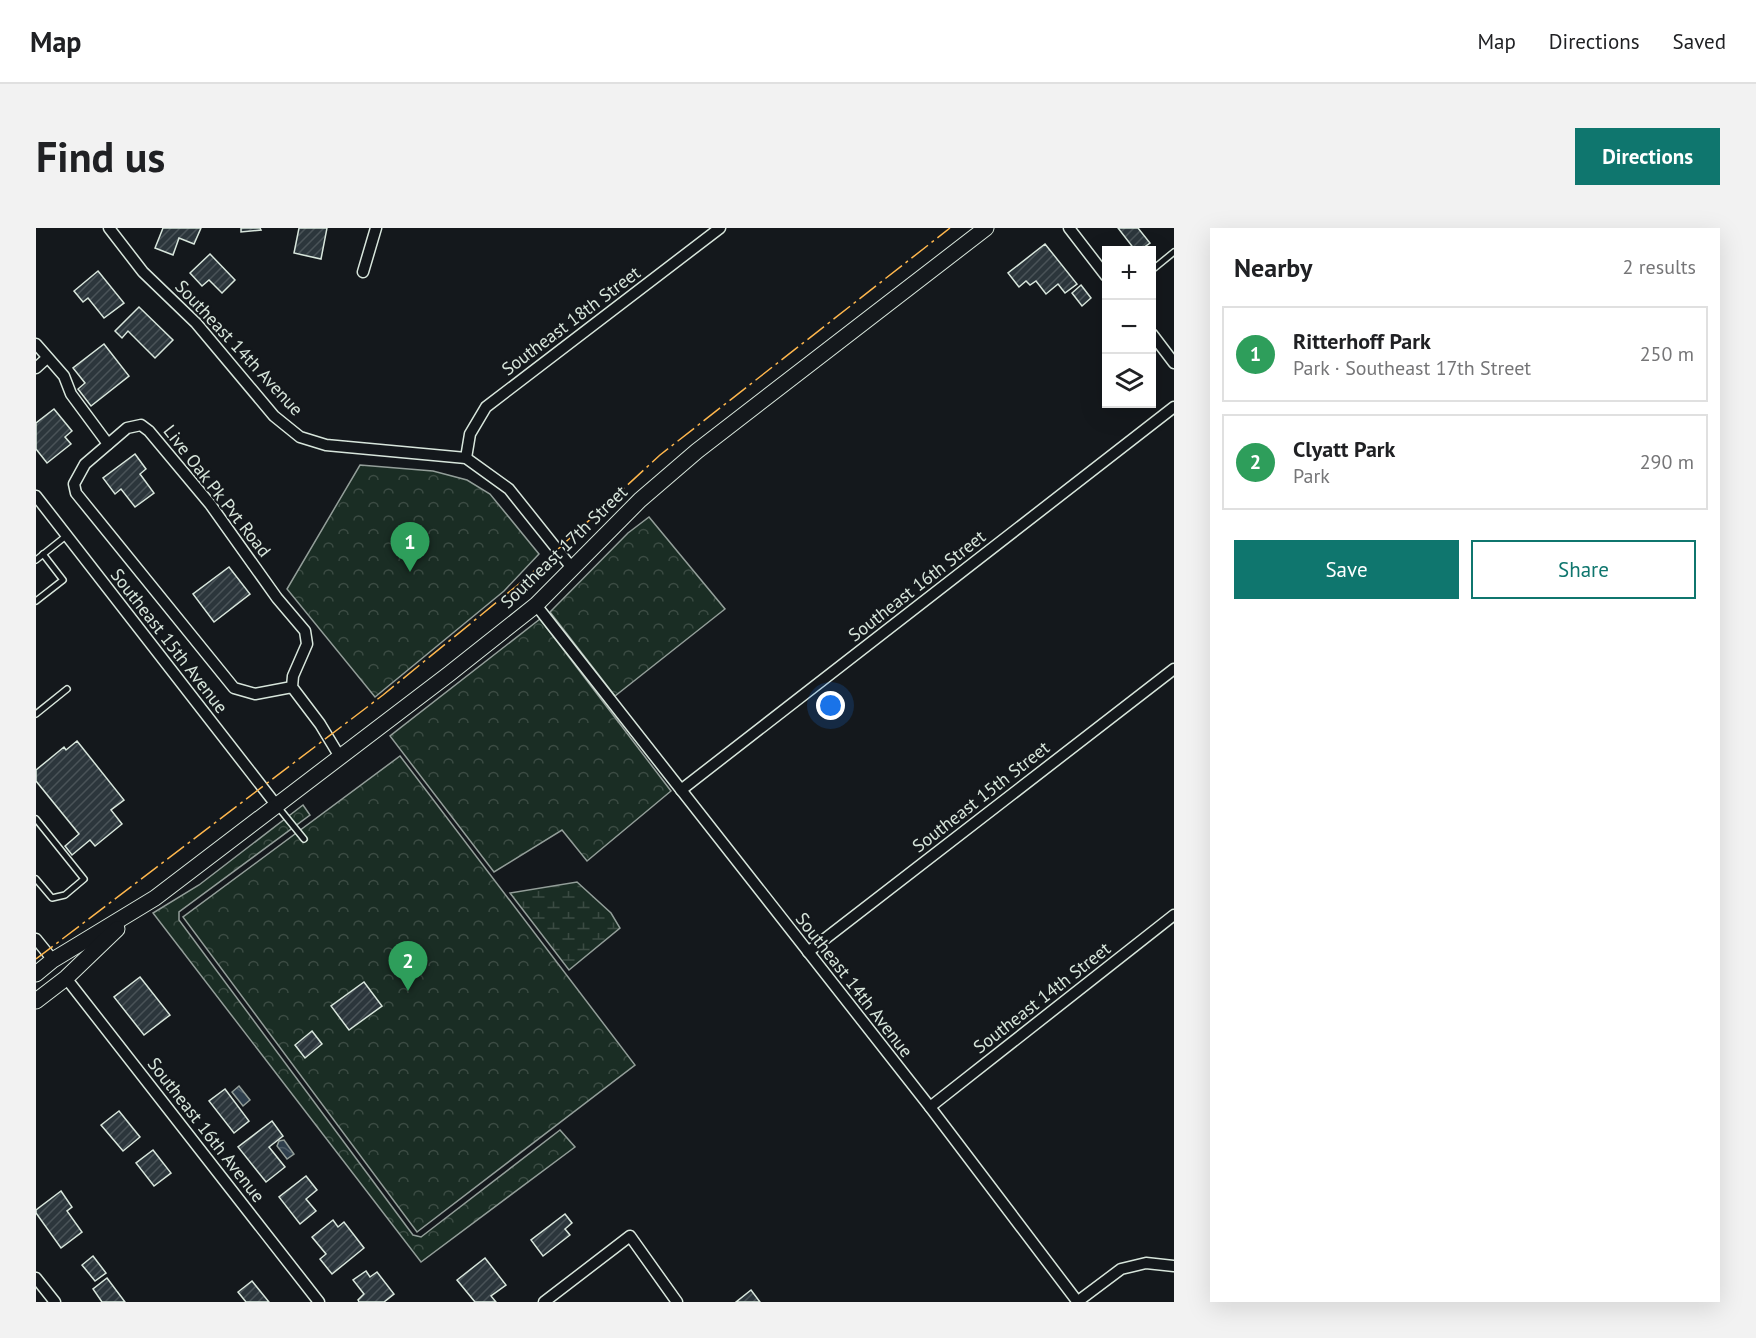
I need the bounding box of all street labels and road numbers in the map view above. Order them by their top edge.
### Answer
street label: Southeast 18th Street [497,261,645,380]
street label: Southeast 14th Avenue [170,275,308,420]
street label: Live Oak Pk Pvt Road [159,420,276,561]
street label: Southeast 17th Street [495,480,632,613]
street label: Southeast 16th Street [844,525,990,646]
street label: Southeast 15th Avenue [106,564,233,718]
street label: Southeast 15th Street [908,736,1054,857]
street label: Southeast 14th Avenue [791,908,918,1062]
street label: Southeast 14th Street [969,937,1115,1058]
street label: Southeast 16th Avenue [143,1053,270,1207]

